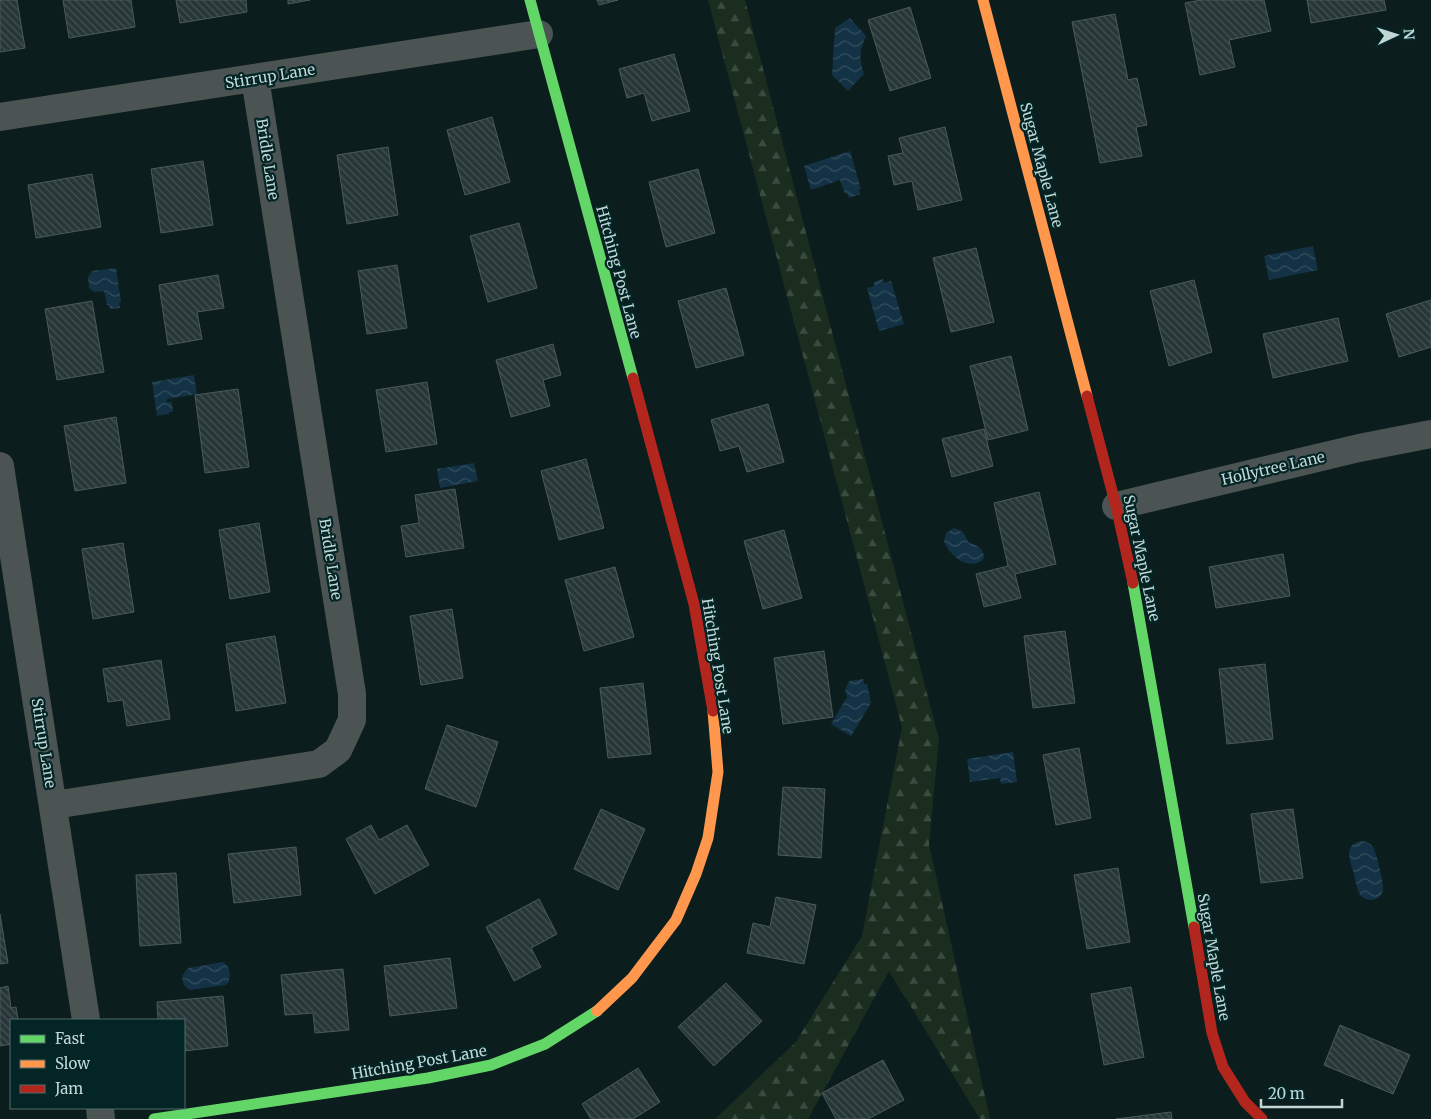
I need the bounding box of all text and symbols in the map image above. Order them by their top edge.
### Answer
north arrow [1371,10,1421,60]
text: N [1400,28,1418,40]
street label: Stirrup Lane [224,59,316,92]
street label: Sugar Maple Lane [1016,100,1068,230]
street label: Bridle Lane [252,117,284,201]
street label: Hitching Post Lane [592,203,646,341]
street label: Hollytree Lane [1219,447,1327,489]
street label: Sugar Maple Lane [1119,493,1165,623]
street label: Bridle Lane [315,517,347,601]
street label: Hitching Post Lane [698,597,738,735]
street label: Stirrup Lane [28,697,61,789]
street label: Sugar Maple Lane [1193,892,1235,1022]
legend [10,1019,185,1109]
text: Fast [55,1029,85,1048]
street label: Hitching Post Lane [350,1041,488,1083]
text: Slow [55,1054,90,1073]
scale bar [1261,1076,1342,1108]
text: Jam [54,1079,83,1098]
text: 20 m [1268,1084,1305,1103]

